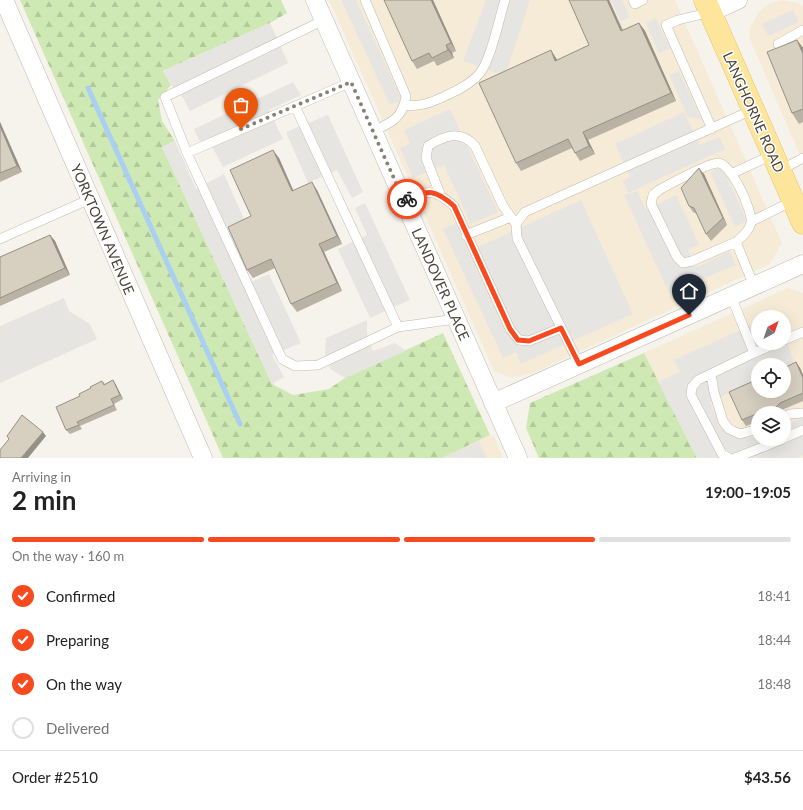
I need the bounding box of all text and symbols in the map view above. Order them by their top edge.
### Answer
street label: LANGHORNE ROAD [720,49,788,175]
pin [224,88,258,129]
icon: bag [230,94,252,116]
street label: YORKTOWN AVENUE [68,161,138,297]
courier [387,179,427,219]
icon: bike [396,188,418,210]
street label: LANDOVER PLACE [409,225,473,343]
pin [672,274,706,315]
icon: home [678,280,700,302]
north arrow [751,310,791,350]
map controls [751,310,791,446]
button: locate [751,358,791,398]
button: layers [751,406,791,446]
text: Arriving in [12,469,71,485]
text: 19:00–19:05 [705,483,791,501]
text: 2 min [12,484,76,516]
text: On the way · 160 m [12,548,124,564]
icon: check [12,585,34,607]
text: Confirmed [46,587,115,605]
text: 18:41 [758,588,791,604]
icon: check [12,629,34,651]
text: Preparing [46,631,109,649]
text: 18:44 [758,632,791,648]
icon: check [12,673,34,695]
text: On the way [46,675,122,693]
text: 18:48 [758,676,791,692]
text: Delivered [46,719,109,737]
text: Order #2510 [12,768,98,786]
text: $43.56 [744,768,791,786]

